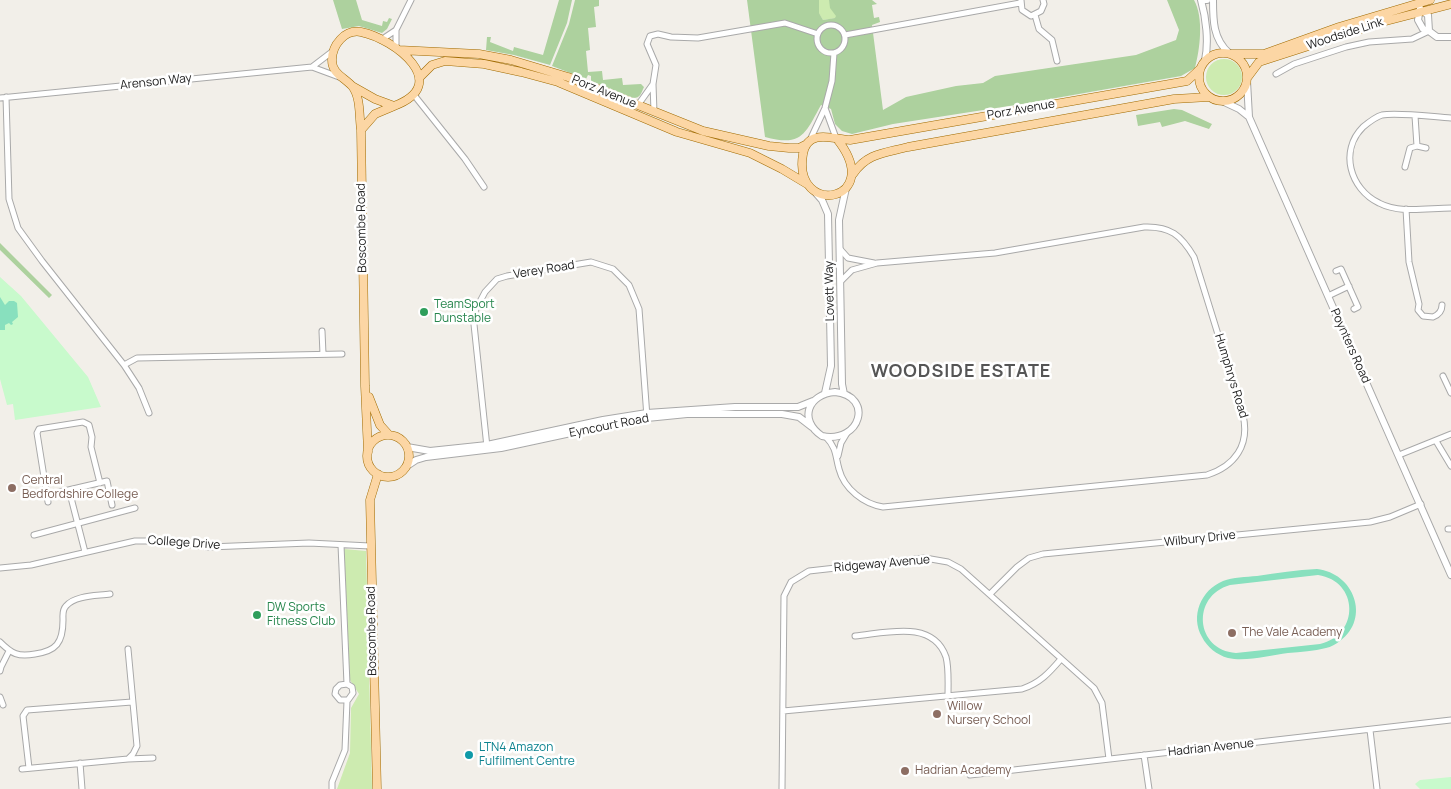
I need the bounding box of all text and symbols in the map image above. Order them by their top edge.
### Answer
street label: Woodside Link [1305,15,1385,53]
street label: Arenson Way [119,71,193,93]
street label: Porz Avenue [570,73,638,111]
street label: Porz Avenue [986,97,1056,123]
street label: Boscombe Road [354,183,370,273]
street label: Verey Road [512,258,576,282]
street label: Lovett Way [822,261,838,321]
place label: TeamSport Dunstable [434,298,495,326]
marker: TeamSport Dunstable [418,306,430,318]
street label: Poynters Road [1327,306,1373,386]
street label: Humphrys Road [1211,332,1251,420]
district label: WOODSIDE ESTATE [869,361,1053,383]
street label: Eyncourt Road [568,411,650,441]
place label: Central Bedfordshire College [22,474,138,502]
marker: Central Bedfordshire College [6,482,18,494]
street label: Wilbury Drive [1164,528,1236,550]
street label: College Drive [147,533,221,553]
street label: Ridgeway Avenue [833,553,931,575]
street label: Boscombe Road [364,586,380,676]
place label: DW Sports Fitness Club [267,601,335,629]
marker: DW Sports Fitness Club [251,609,263,621]
place label: The Vale Academy [1242,626,1342,640]
marker: The Vale Academy [1226,627,1238,639]
place label: Willow Nursery School [947,700,1031,728]
marker: Willow Nursery School [931,708,943,720]
street label: Hadrian Avenue [1167,736,1255,760]
place label: LTN4 Amazon Fulfilment Centre [479,741,575,769]
marker: LTN4 Amazon Fulfilment Centre [463,749,475,761]
place label: Hadrian Academy [915,764,1011,778]
marker: Hadrian Academy [899,765,911,777]

